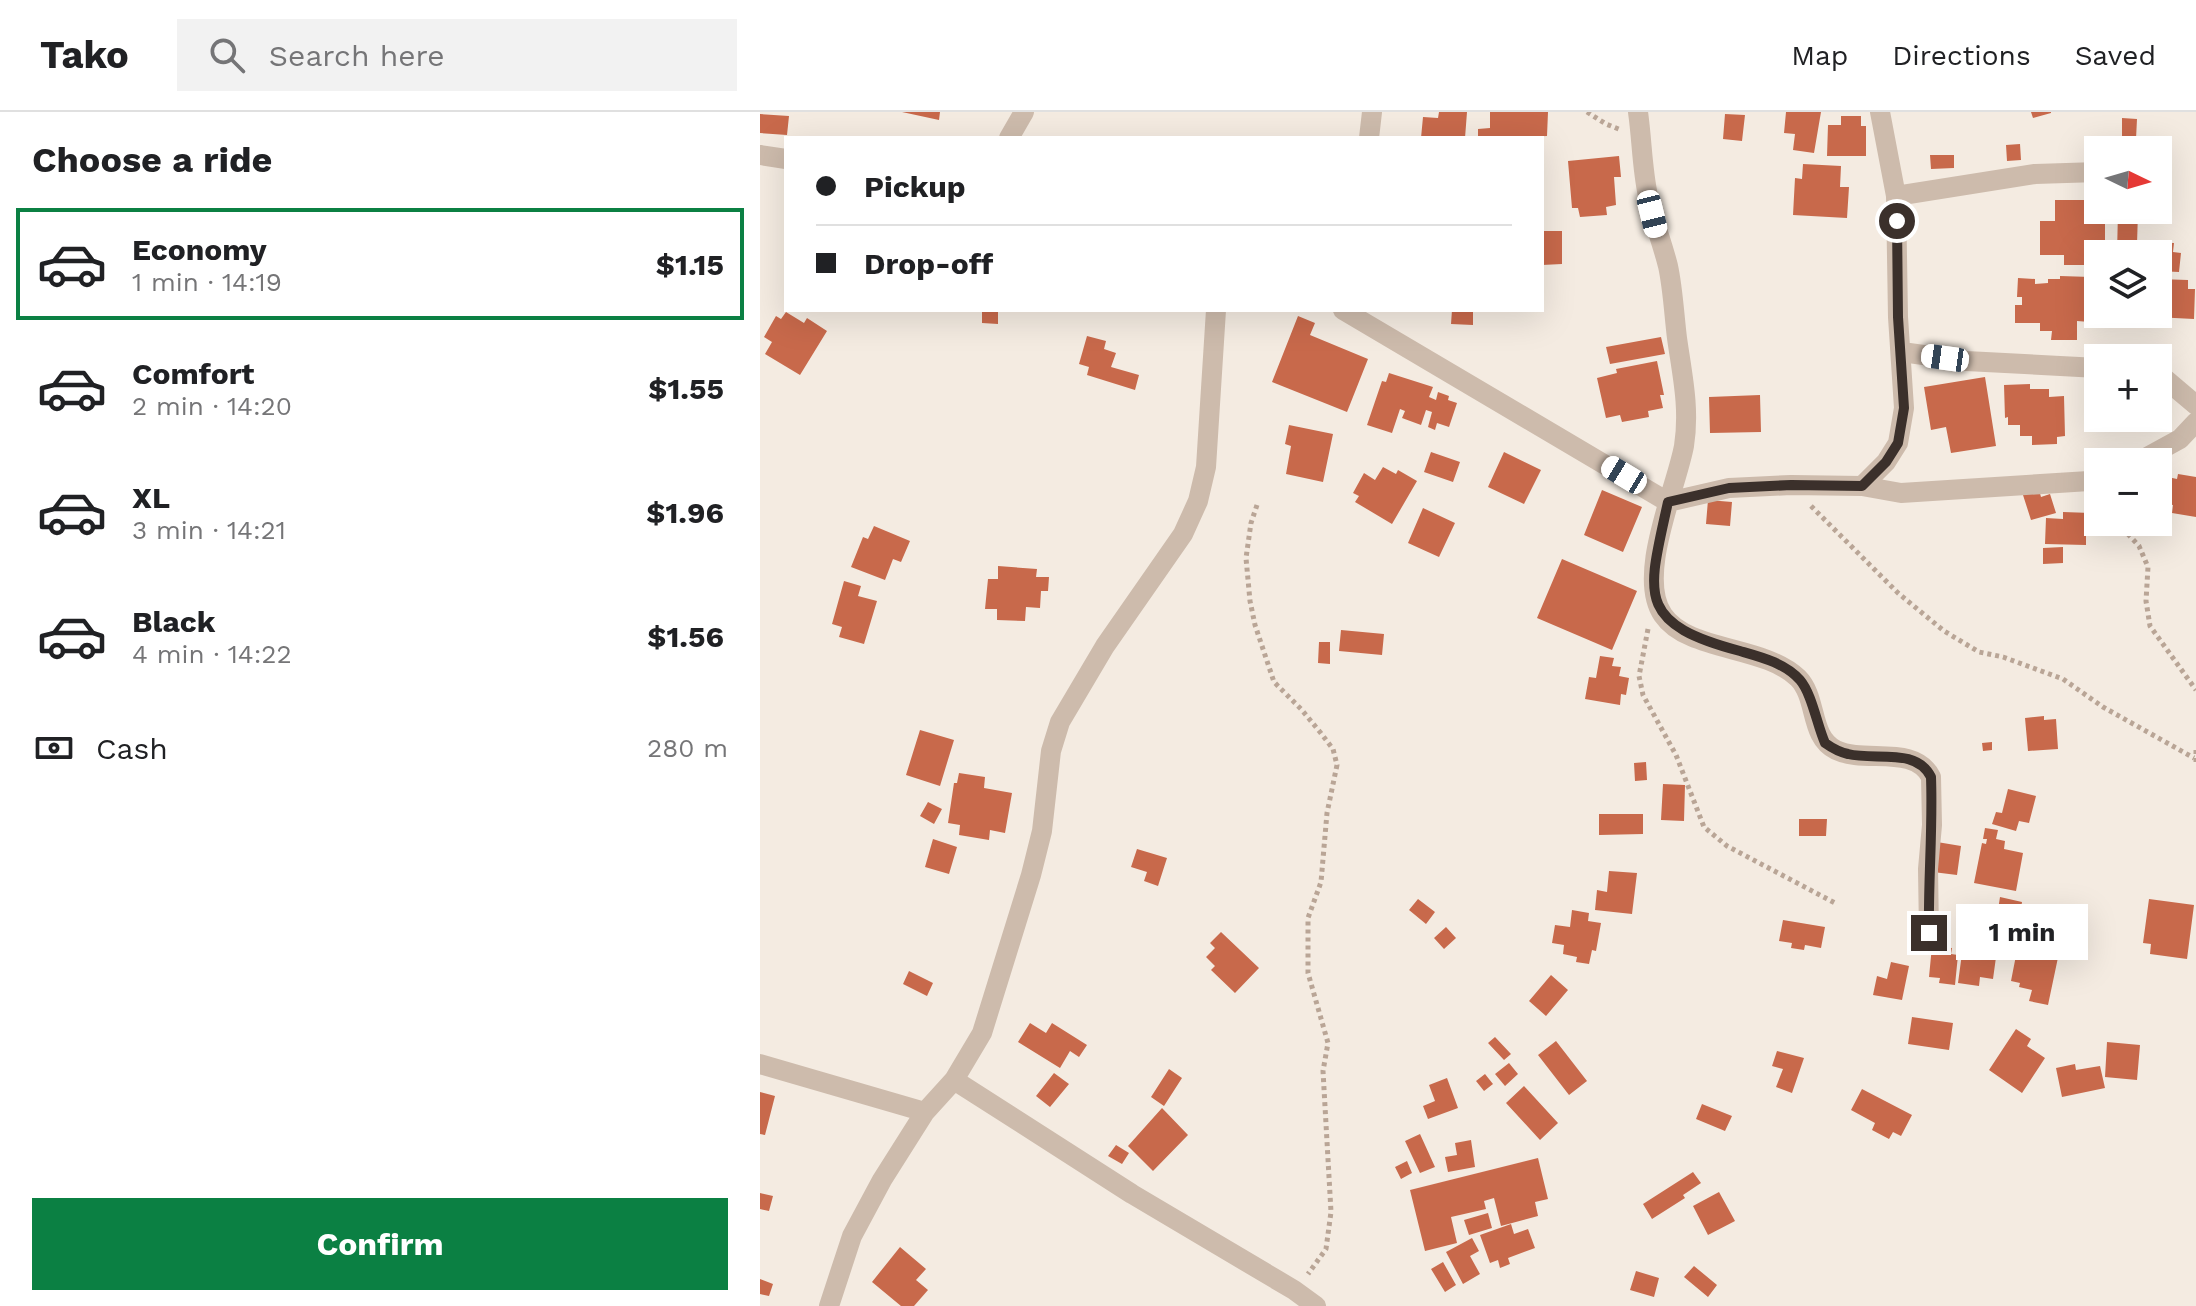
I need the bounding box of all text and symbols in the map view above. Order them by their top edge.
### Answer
search box [177,19,737,91]
text: Tako [40,33,129,77]
icon: search [205,33,249,77]
text: Search here [269,38,445,73]
text: Map [1791,39,1848,72]
text: Directions [1892,39,2031,72]
text: Saved [2075,39,2156,72]
north arrow [2084,136,2172,224]
map controls [2084,136,2172,536]
text: Choose a ride [32,139,272,181]
text: Pickup [864,169,966,204]
car [1635,188,1669,240]
route start [1879,203,1915,239]
icon: car [36,228,108,300]
text: Economy [132,232,267,267]
button: layers [2084,240,2172,328]
text: Drop-off [864,246,993,281]
text: $1.15 [656,247,724,282]
text: 1 min · 14:19 [132,267,282,297]
car [1920,343,1970,373]
button: + [2084,344,2172,432]
icon: car [36,352,108,424]
text: Comfort [132,356,254,391]
text: $1.55 [648,371,724,406]
text: 2 min · 14:20 [132,391,292,421]
button: − [2084,448,2172,536]
car [1597,452,1651,498]
icon: car [36,476,108,548]
text: XL [132,480,170,515]
text: $1.96 [646,495,724,530]
text: 3 min · 14:21 [132,515,286,545]
icon: car [36,600,108,672]
text: Black [132,604,216,639]
text: $1.56 [647,619,724,654]
text: 4 min · 14:22 [132,639,292,669]
icon: cash [32,726,76,770]
text: Cash [96,731,168,766]
text: 280 m [647,733,728,763]
callout: 1 min [1957,905,2089,961]
route end [1911,915,1947,951]
text: 1 min [1989,917,2055,947]
button: Confirm [32,1198,728,1290]

